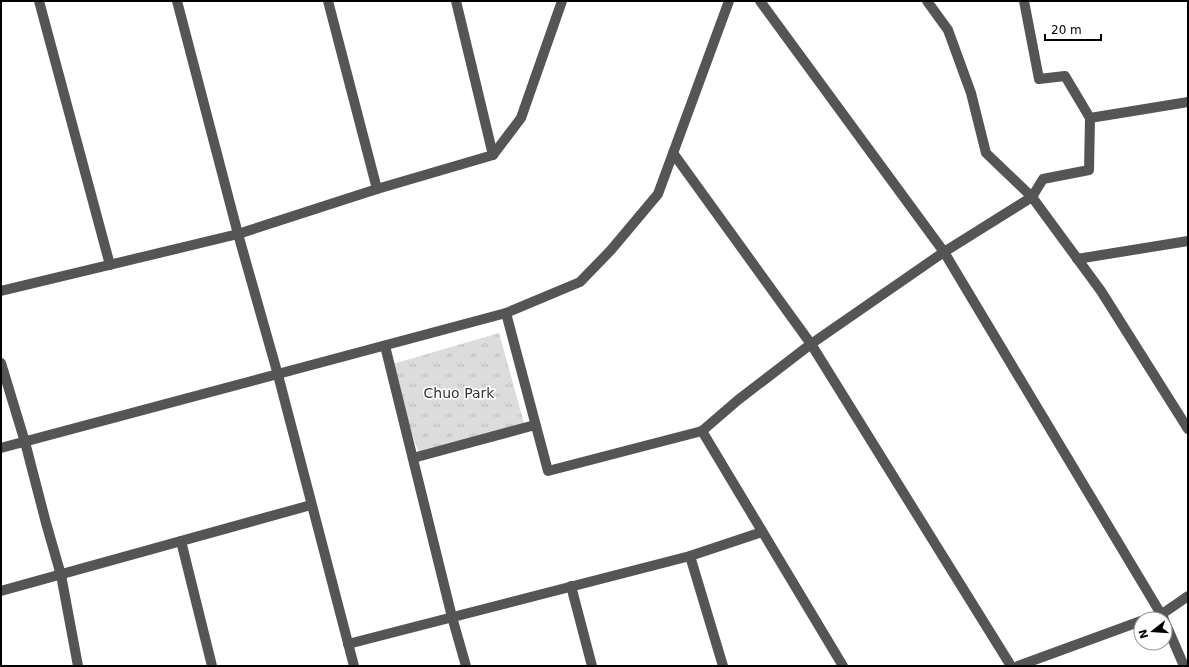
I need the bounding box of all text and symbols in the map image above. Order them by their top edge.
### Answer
scale bar [1045,16,1101,42]
text: 20 m [1051,23,1082,37]
park label: Chuo Park [424,385,495,401]
north arrow [1133,611,1173,651]
text: N [1136,627,1151,640]

